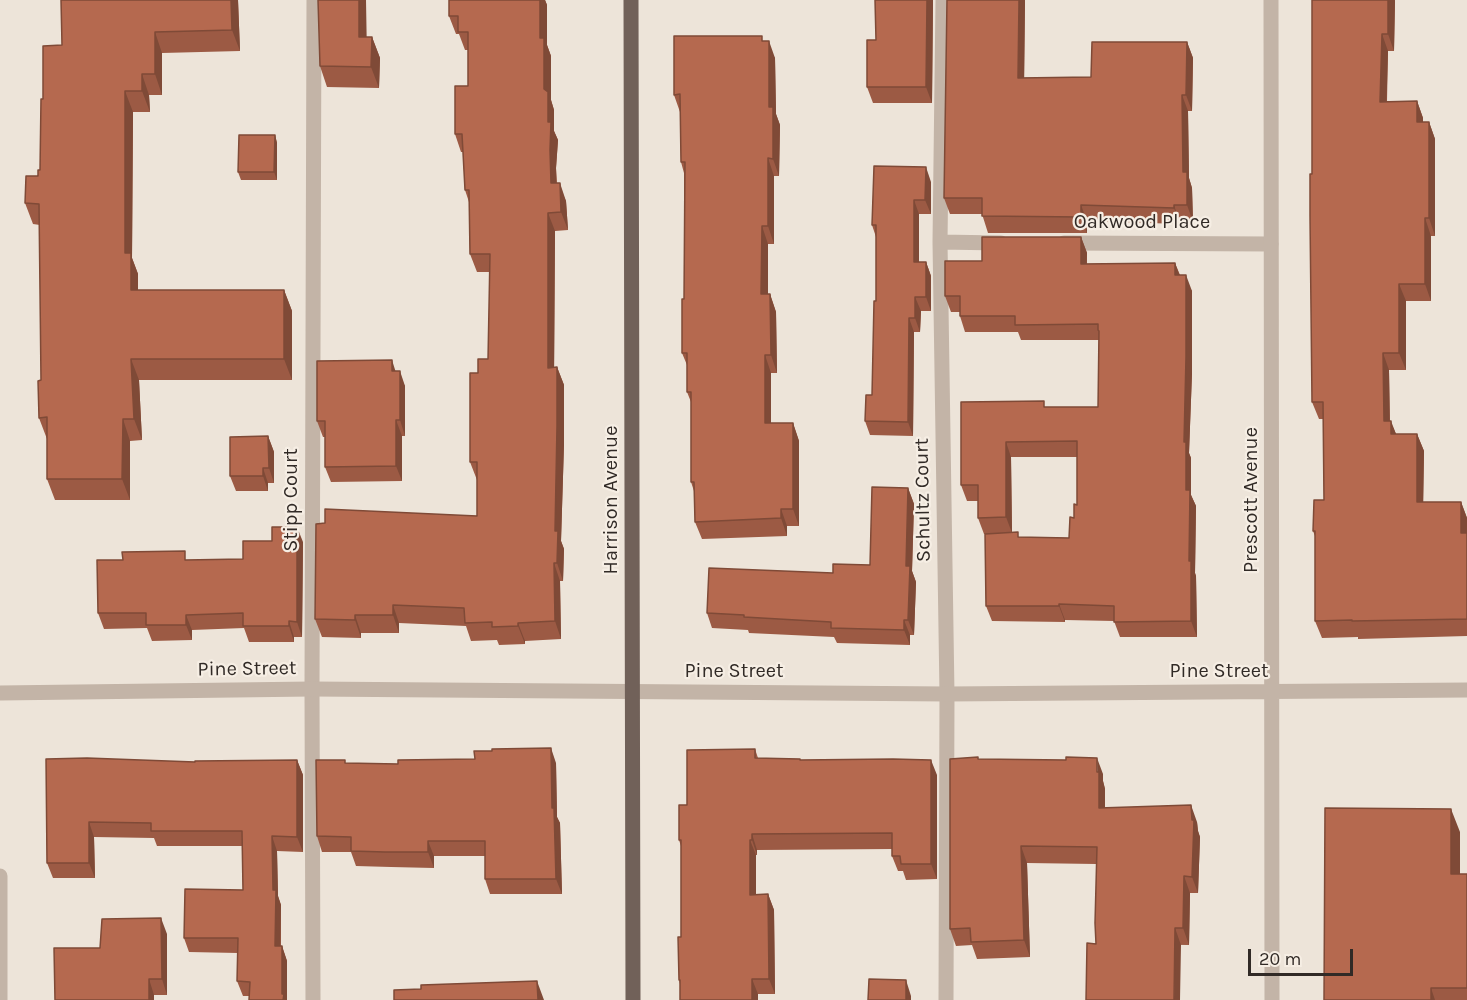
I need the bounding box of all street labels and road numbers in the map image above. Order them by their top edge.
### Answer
street label: Oakwood Place [1074,210,1210,234]
street label: Harrison Avenue [599,426,623,574]
street label: Prescott Avenue [1239,427,1263,573]
street label: Schultz Court [910,438,936,562]
street label: Stipp Court [279,448,303,552]
street label: Pine Street [197,656,297,682]
street label: Pine Street [684,659,784,683]
street label: Pine Street [1169,659,1269,683]

